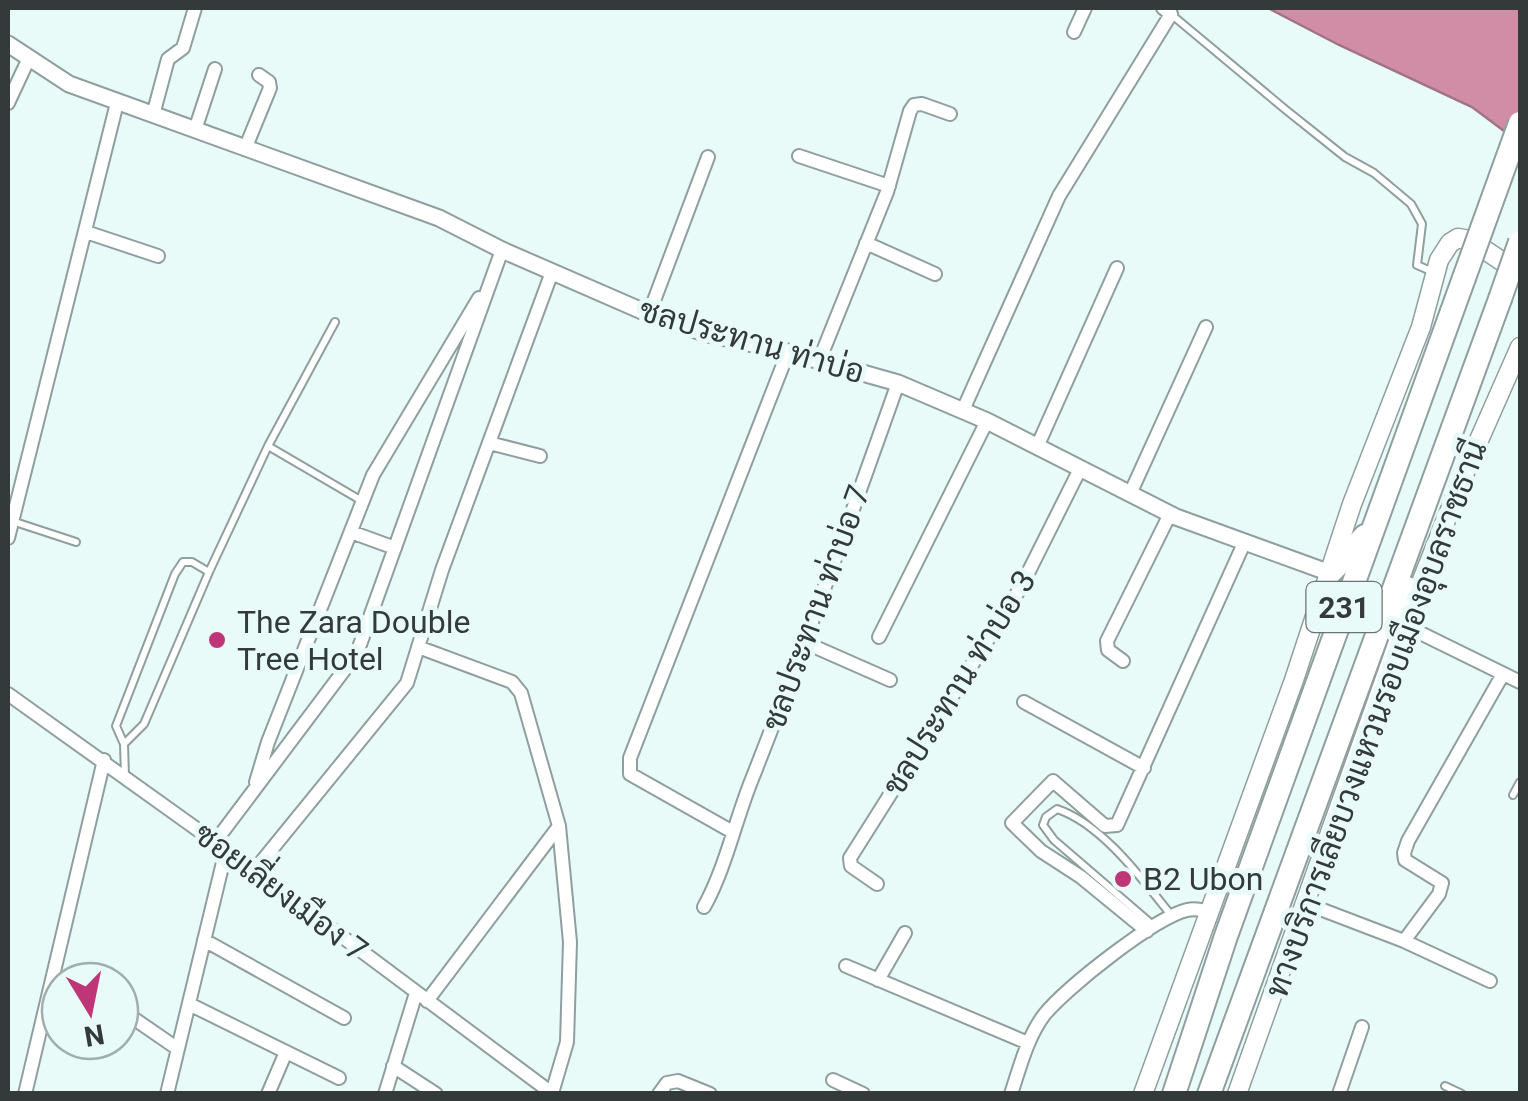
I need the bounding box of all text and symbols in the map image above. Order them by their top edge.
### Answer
street label: ชลประทาน ท่าบ่อ [635,291,869,391]
street label: ทางบริการเลียบวงแหวนรอบเมืองอุบลราชธานี [1256,435,1498,1004]
street label: ชลประทาน ท่าบ่อ 7 [754,480,878,736]
street label: ชลประทาน ท่าบ่อ 3 [874,563,1044,803]
road number: 231 [1306,582,1382,632]
place label: The Zara Double Tree Hotel [237,603,470,678]
marker: The Zara Double Tree Hotel [206,629,228,651]
street label: ซอยเลี่ยงเมือง 7 [187,807,380,969]
place label: B2 Ubon [1143,860,1264,898]
marker: B2 Ubon [1112,868,1134,890]
north arrow [40,961,140,1061]
text: N [82,1017,107,1053]

